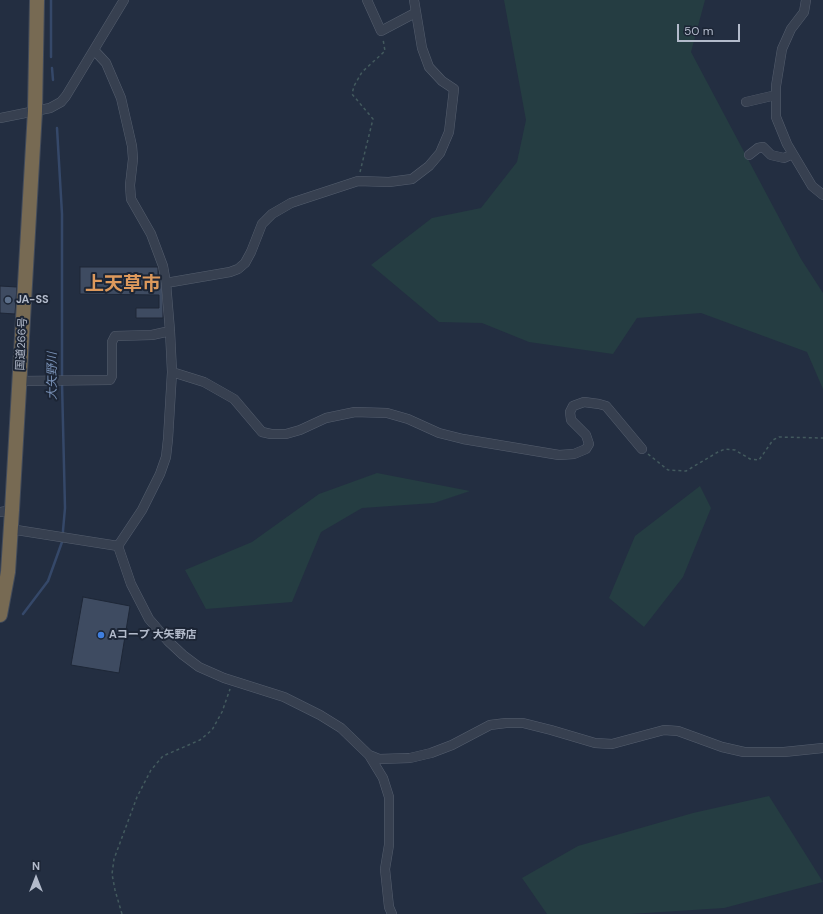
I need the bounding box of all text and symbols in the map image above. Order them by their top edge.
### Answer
scale bar [679,16,742,42]
text: 50 m [684,23,713,39]
district label: 上天草市 [85,274,161,296]
place label: JA-SS [16,293,49,307]
marker: JA-SS [3,295,13,305]
street label: 国道266号 [14,317,30,371]
water label: 大矢野川 [46,352,60,400]
place label: Aコープ 大矢野店 [109,628,196,642]
marker: Aコープ 大矢野店 [96,630,106,640]
north arrow [16,858,56,898]
text: N [32,859,40,873]

